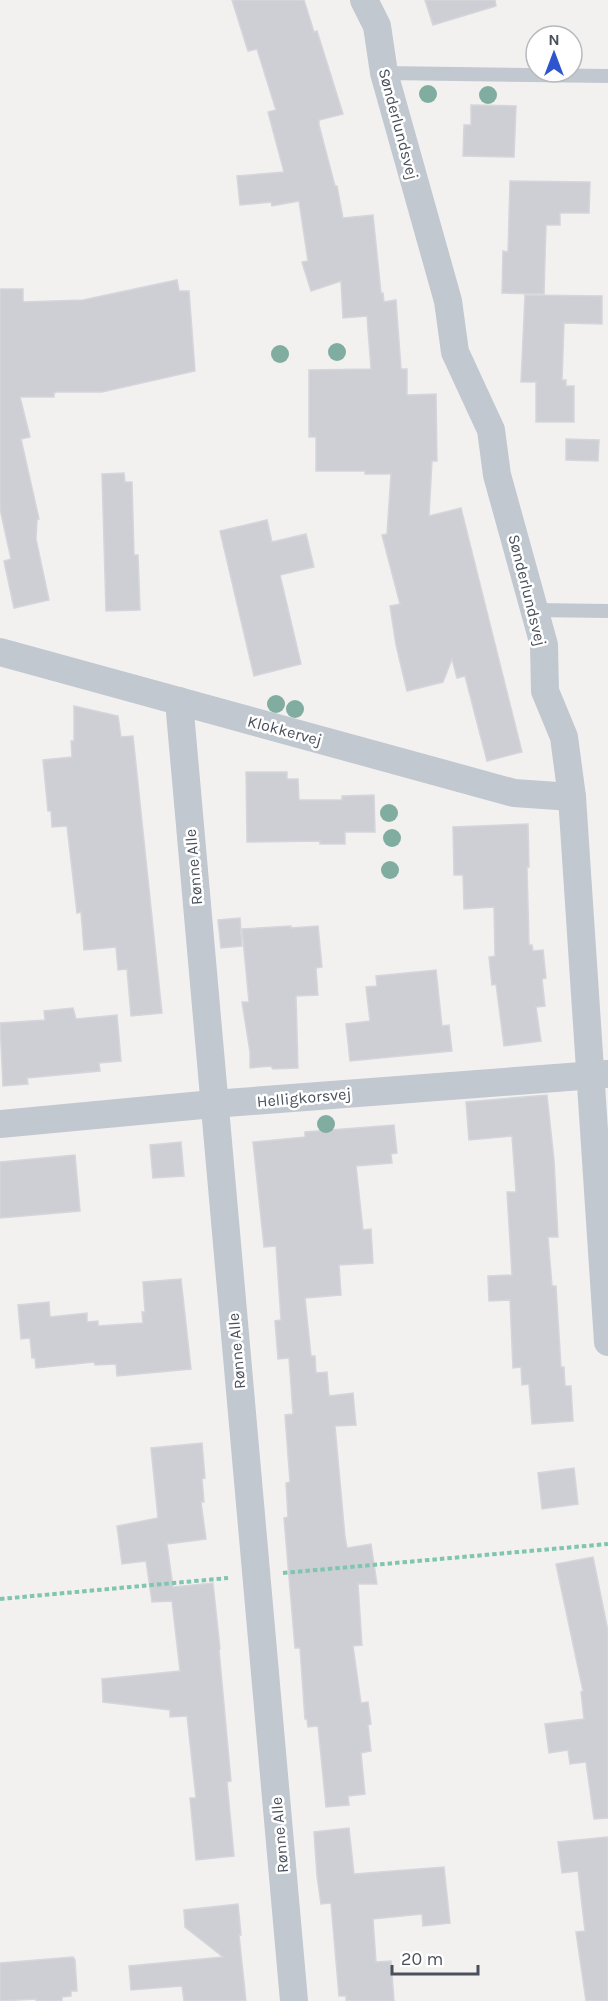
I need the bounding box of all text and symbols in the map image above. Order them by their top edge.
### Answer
north arrow [524,24,584,84]
text: N [548,30,560,49]
street label: Sønderlundsvej [375,66,423,182]
street label: Sønderlundsvej [504,532,551,648]
street label: Klokkervej [246,711,324,750]
street label: Rønne Alle [181,828,206,906]
street label: Helligkorsvej [256,1084,352,1111]
street label: Rønne Alle [224,1312,249,1390]
street label: Rønne Alle [267,1796,292,1874]
scale bar [392,1938,478,1976]
text: 20 m [401,1948,443,1970]

